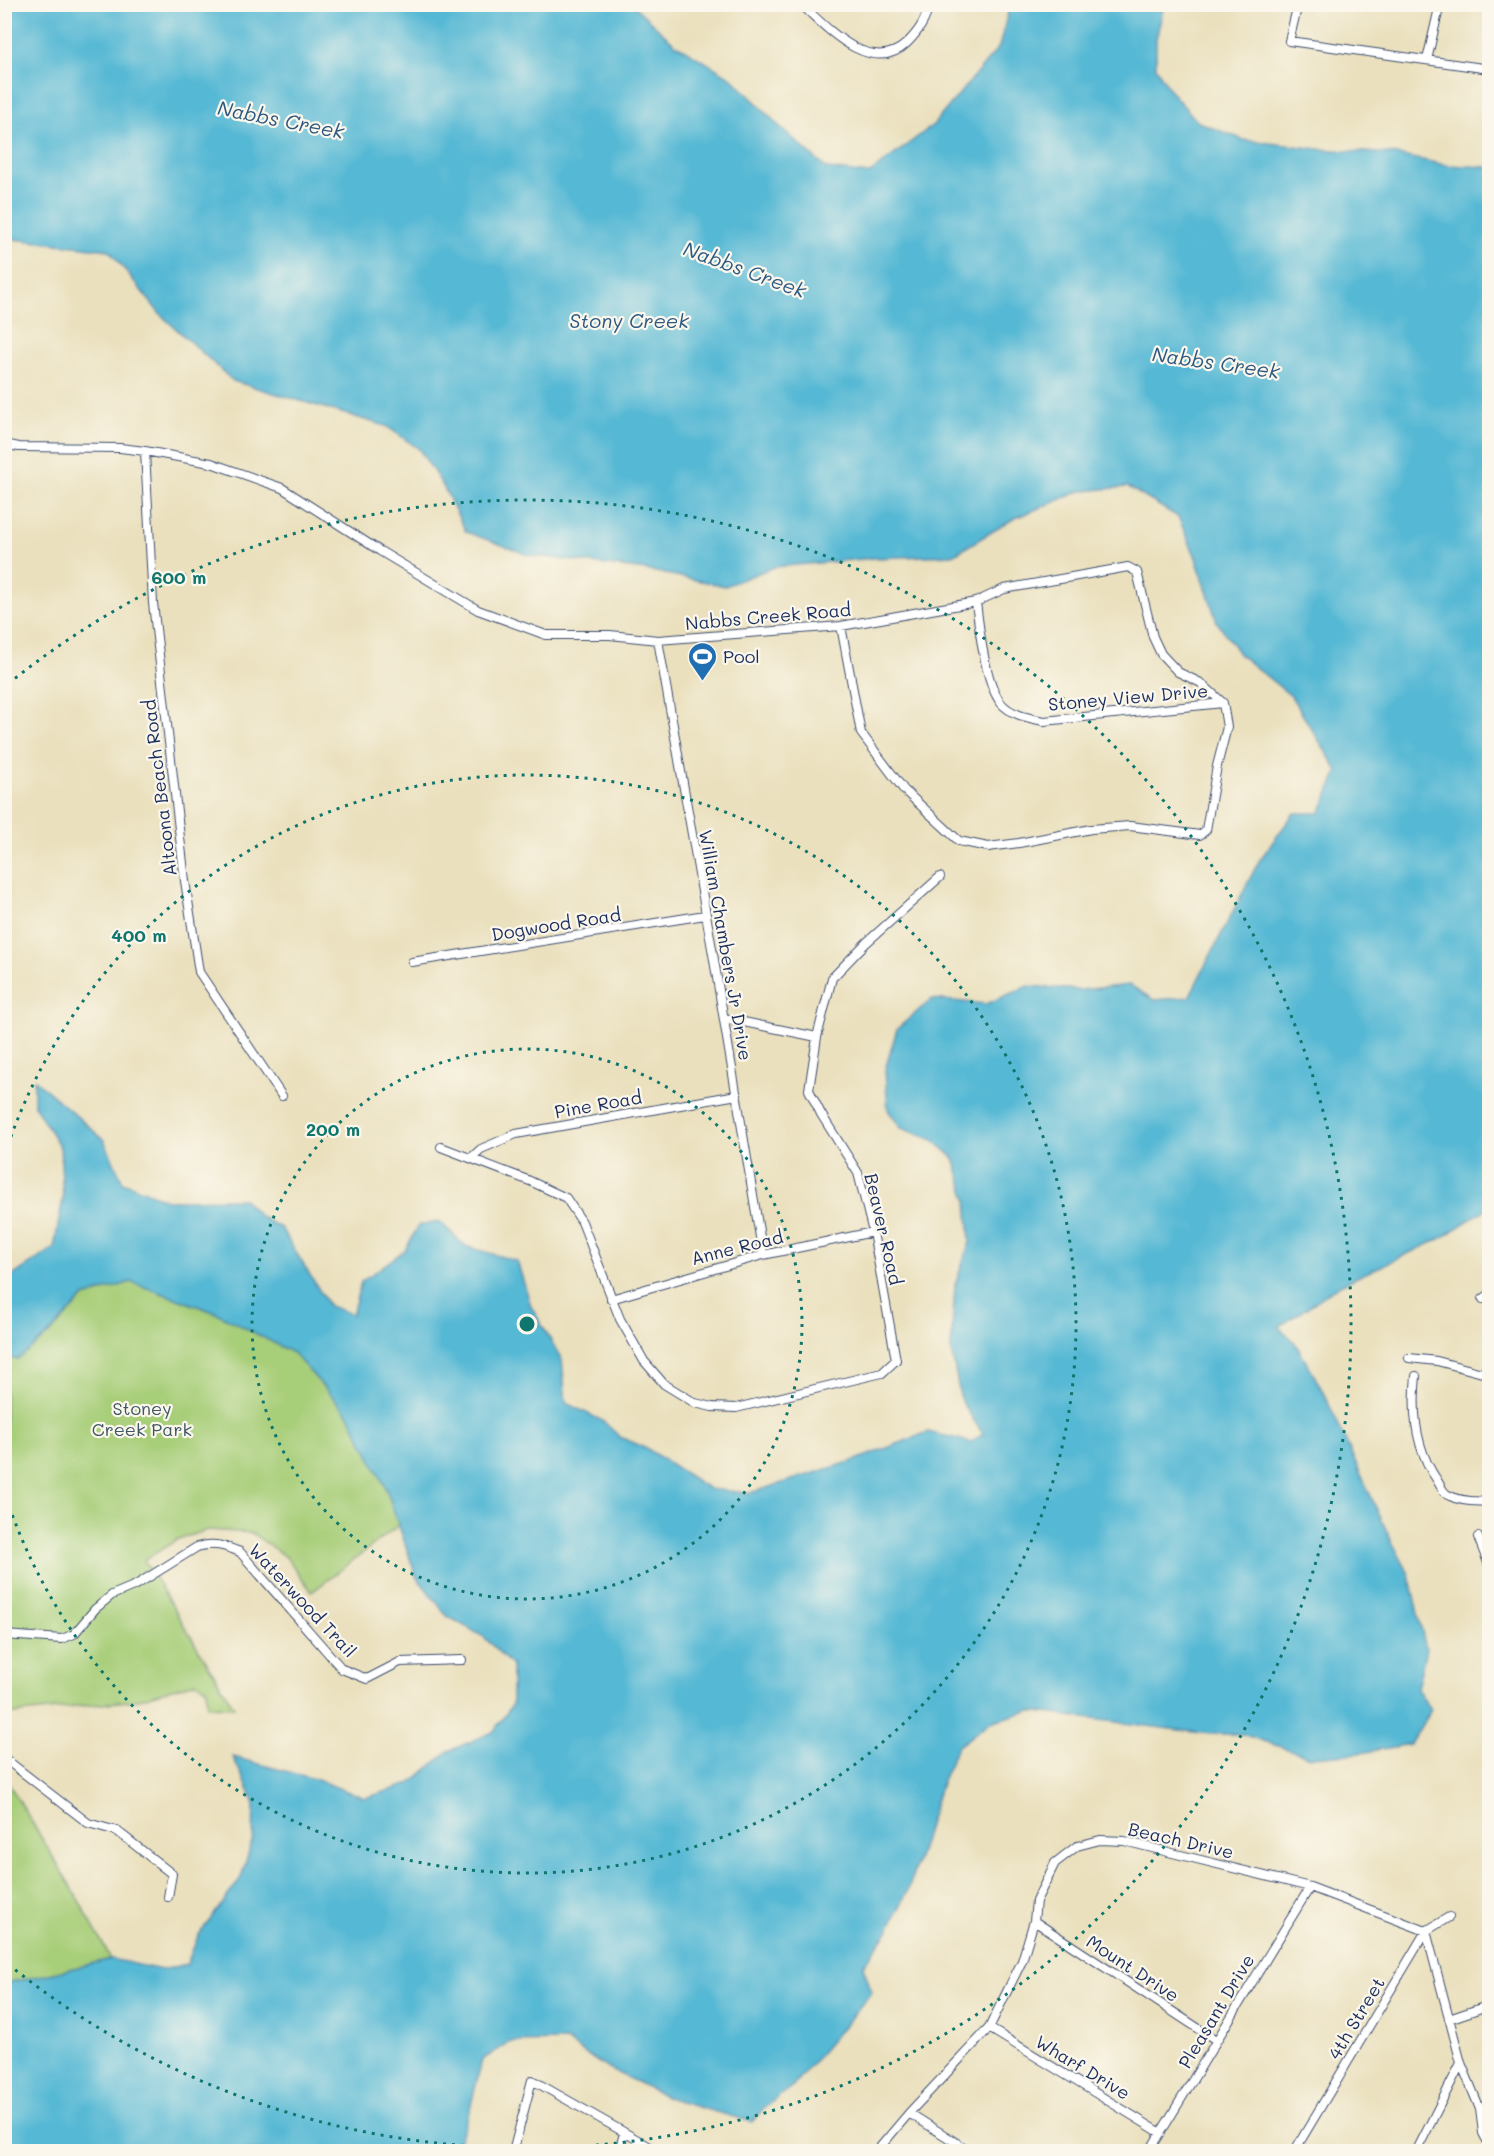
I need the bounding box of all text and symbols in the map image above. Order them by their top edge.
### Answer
water label: Nabbs Creek [215,94,347,144]
water label: Nabbs Creek [680,235,810,303]
water label: Stony Creek [569,307,689,333]
water label: Nabbs Creek [1151,340,1282,384]
text: 600 m [152,565,206,589]
street label: Nabbs Creek Road [684,597,852,635]
sports icon: Pool [686,640,718,682]
place label: Pool [723,644,760,668]
street label: Stoney View Drive [1047,678,1209,716]
street label: Altoona Beach Road [136,698,182,878]
street label: William Chambers Jr Drive [694,828,758,1062]
street label: Dogwood Road [490,902,622,946]
text: 400 m [111,923,167,947]
street label: Pine Road [552,1085,644,1123]
text: 200 m [306,1117,360,1141]
street label: Beaver Road [860,1171,908,1287]
street label: Anne Road [688,1224,786,1270]
centre of rings [517,1314,537,1334]
park label: Stoney Creek Park [92,1396,192,1441]
street label: Waterwood Trail [244,1538,362,1662]
street label: Beach Drive [1126,1816,1236,1864]
street label: Mount Drive [1082,1929,1184,2007]
street label: Pleasant Drive [1172,1950,1260,2072]
street label: 4th Street [1322,1973,1390,2063]
street label: Wharf Drive [1031,2029,1135,2105]

